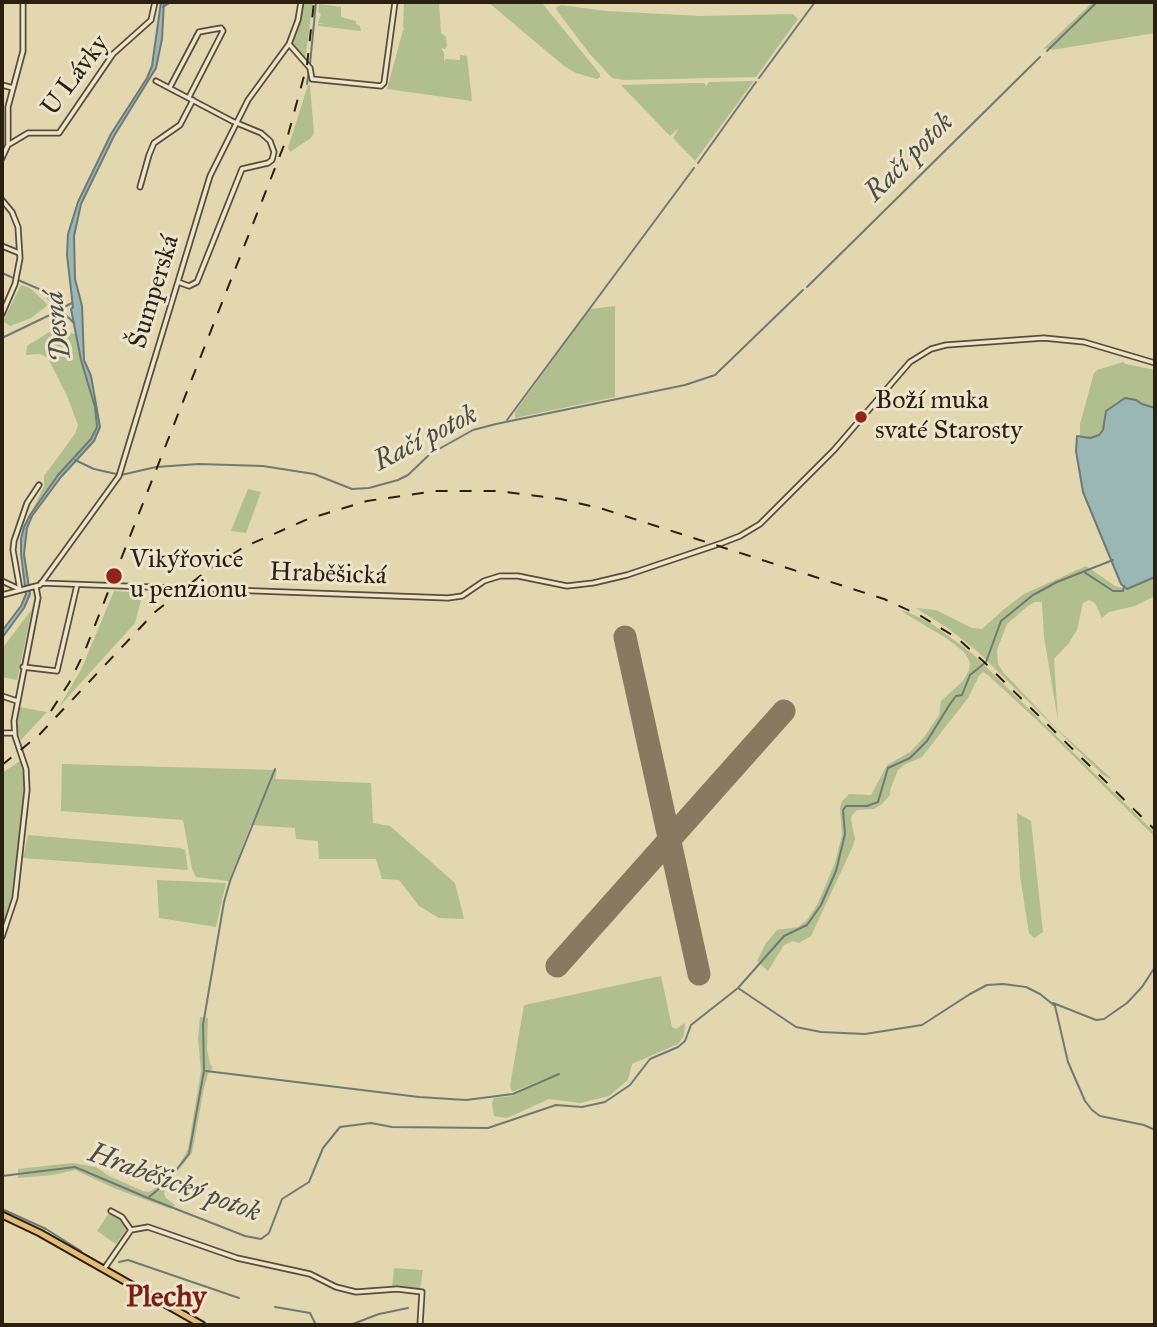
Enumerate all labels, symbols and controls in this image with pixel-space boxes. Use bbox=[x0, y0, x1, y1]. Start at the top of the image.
street label: U Lávky bbox=[36, 30, 116, 122]
water label: Račí potok bbox=[859, 107, 961, 209]
street label: Šumperská bbox=[123, 232, 187, 352]
water label: Desná bbox=[38, 289, 80, 363]
place label: Boží muka svaté Starosty bbox=[875, 386, 1022, 448]
water label: Račí potok bbox=[368, 399, 484, 479]
marker: Boží muka svaté Starosty bbox=[853, 409, 869, 425]
place label: Vikýřovice u penzionu bbox=[130, 545, 247, 606]
street label: Hraběšická bbox=[269, 557, 387, 593]
marker: Vikýřovice u penzionu bbox=[104, 566, 124, 586]
water label: Hraběšický potok bbox=[83, 1137, 265, 1231]
district label: Plechy bbox=[126, 1281, 206, 1317]

